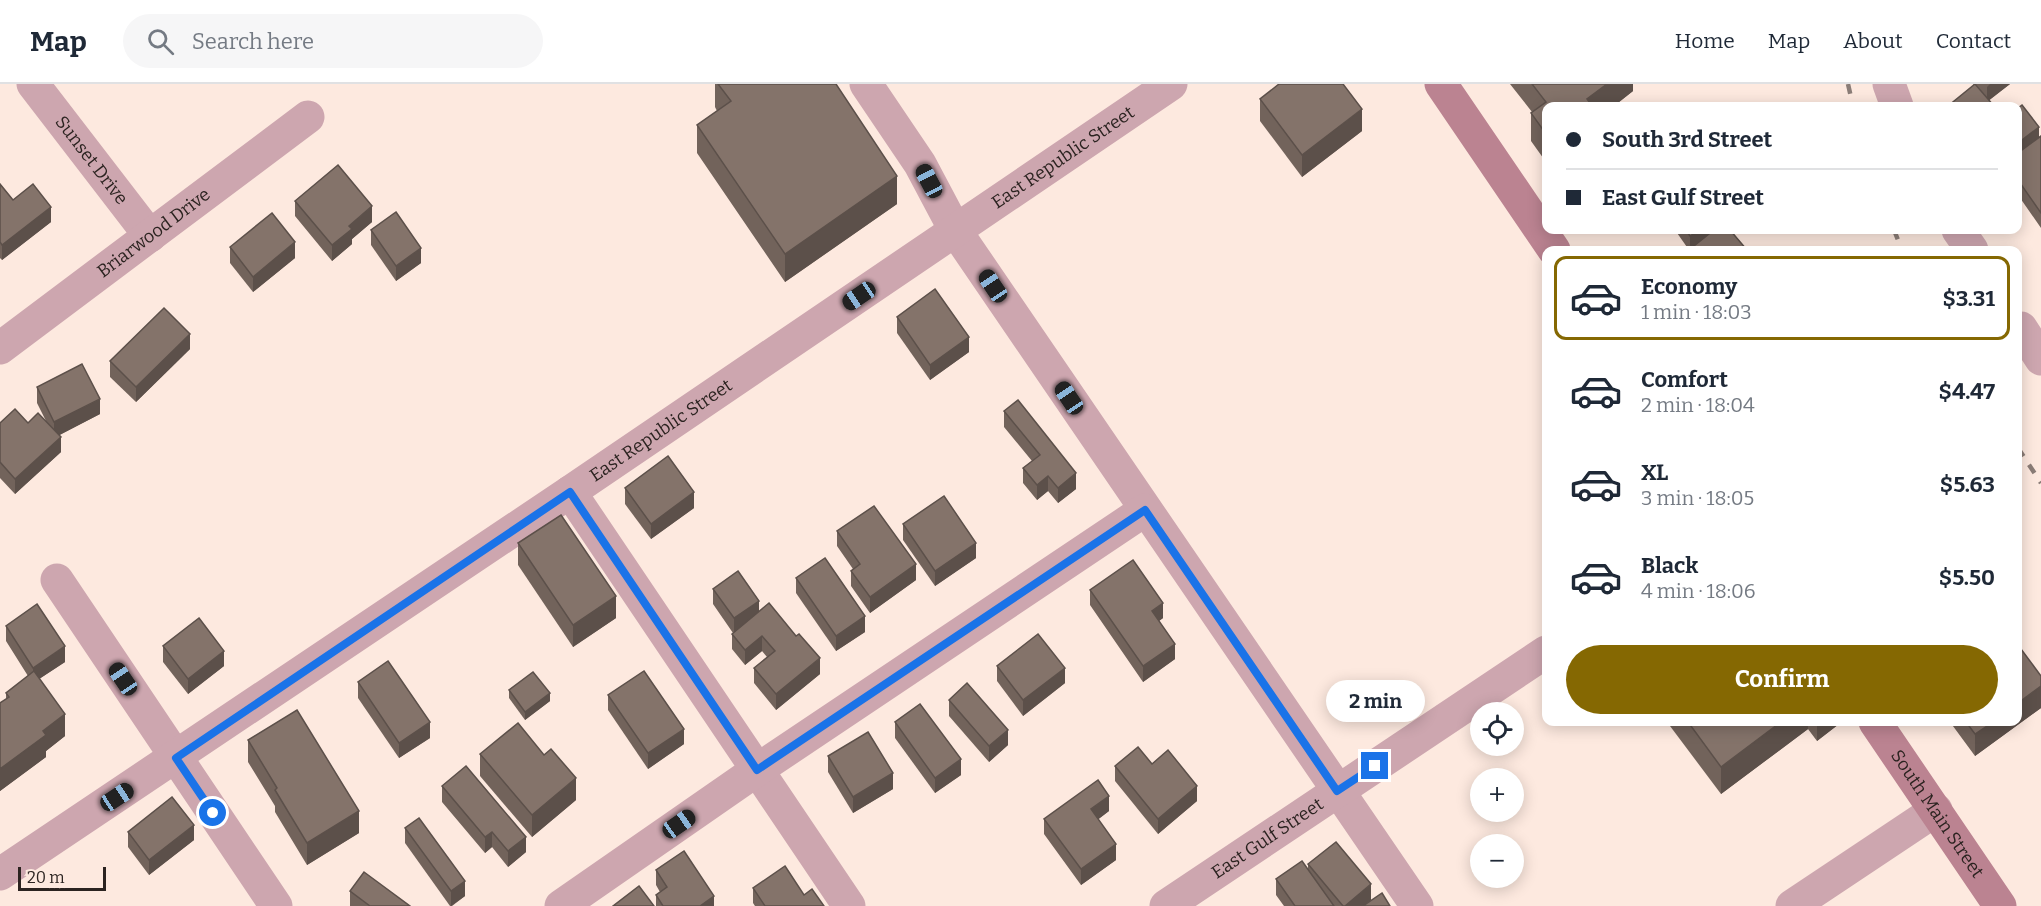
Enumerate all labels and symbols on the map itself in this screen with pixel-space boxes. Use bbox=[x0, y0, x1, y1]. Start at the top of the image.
street label: East Republic Street bbox=[988, 101, 1139, 213]
street label: Sunset Drive bbox=[50, 111, 133, 209]
car bbox=[913, 161, 945, 201]
street label: Briarwood Drive bbox=[93, 183, 214, 282]
car bbox=[975, 266, 1011, 306]
car bbox=[839, 278, 879, 314]
street label: East Republic Street bbox=[585, 374, 737, 486]
car bbox=[1051, 378, 1087, 418]
car bbox=[105, 659, 141, 699]
callout: 2 min bbox=[1326, 679, 1424, 721]
street label: South Main Street bbox=[1886, 746, 1989, 882]
route end bbox=[1361, 752, 1388, 779]
car bbox=[97, 780, 137, 814]
street label: East Gulf Street bbox=[1207, 793, 1328, 883]
route start bbox=[199, 799, 226, 826]
car bbox=[659, 806, 699, 842]
scale bar bbox=[18, 864, 106, 892]

